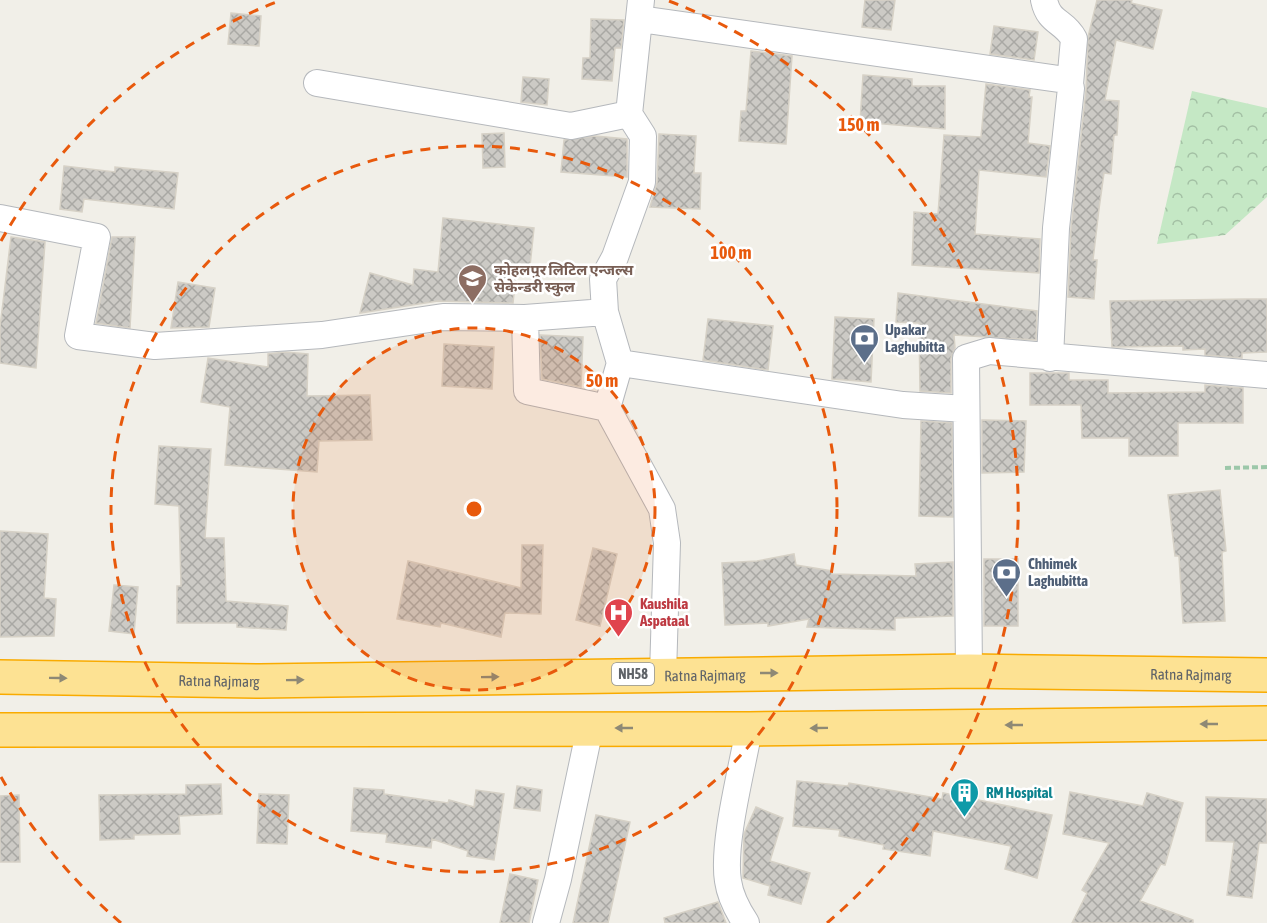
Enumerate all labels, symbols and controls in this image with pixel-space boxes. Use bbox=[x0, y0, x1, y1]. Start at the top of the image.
text: 150 m bbox=[839, 114, 879, 135]
text: 100 m bbox=[711, 242, 751, 263]
place label: कोहलपुर लिटिल एन्जल्स सेकेन्डरी स्कुल bbox=[494, 261, 634, 297]
school or university icon: कोहलपुर लिटिल एन्जल्स सेकेन्डरी स्कुल bbox=[457, 262, 489, 304]
place label: Upakar Laghubitta bbox=[885, 321, 945, 355]
bank icon: Upakar Laghubitta bbox=[848, 322, 880, 364]
text: 50 m bbox=[586, 370, 618, 391]
centre of rings bbox=[464, 499, 484, 519]
place label: Chhimek Laghubitta bbox=[1028, 555, 1088, 589]
bank icon: Chhimek Laghubitta bbox=[991, 556, 1023, 598]
place label: Kaushila Aspataal bbox=[639, 595, 690, 629]
hospital icon: Kaushila Aspataal bbox=[603, 596, 635, 638]
road number: NH58 bbox=[612, 663, 654, 685]
street label: Ratna Rajmarg bbox=[1150, 665, 1232, 683]
street label: Ratna Rajmarg bbox=[664, 666, 746, 684]
one-way arrow bbox=[760, 668, 779, 678]
street label: Ratna Rajmarg bbox=[178, 671, 260, 690]
one-way arrow bbox=[481, 672, 500, 682]
one-way arrow bbox=[49, 673, 68, 683]
one-way arrow bbox=[286, 676, 305, 685]
one-way arrow bbox=[1199, 719, 1218, 729]
one-way arrow bbox=[1004, 720, 1023, 730]
one-way arrow bbox=[614, 723, 633, 733]
one-way arrow bbox=[809, 723, 828, 733]
building icon: RM Hospital bbox=[949, 776, 981, 818]
place label: RM Hospital bbox=[986, 784, 1054, 801]

